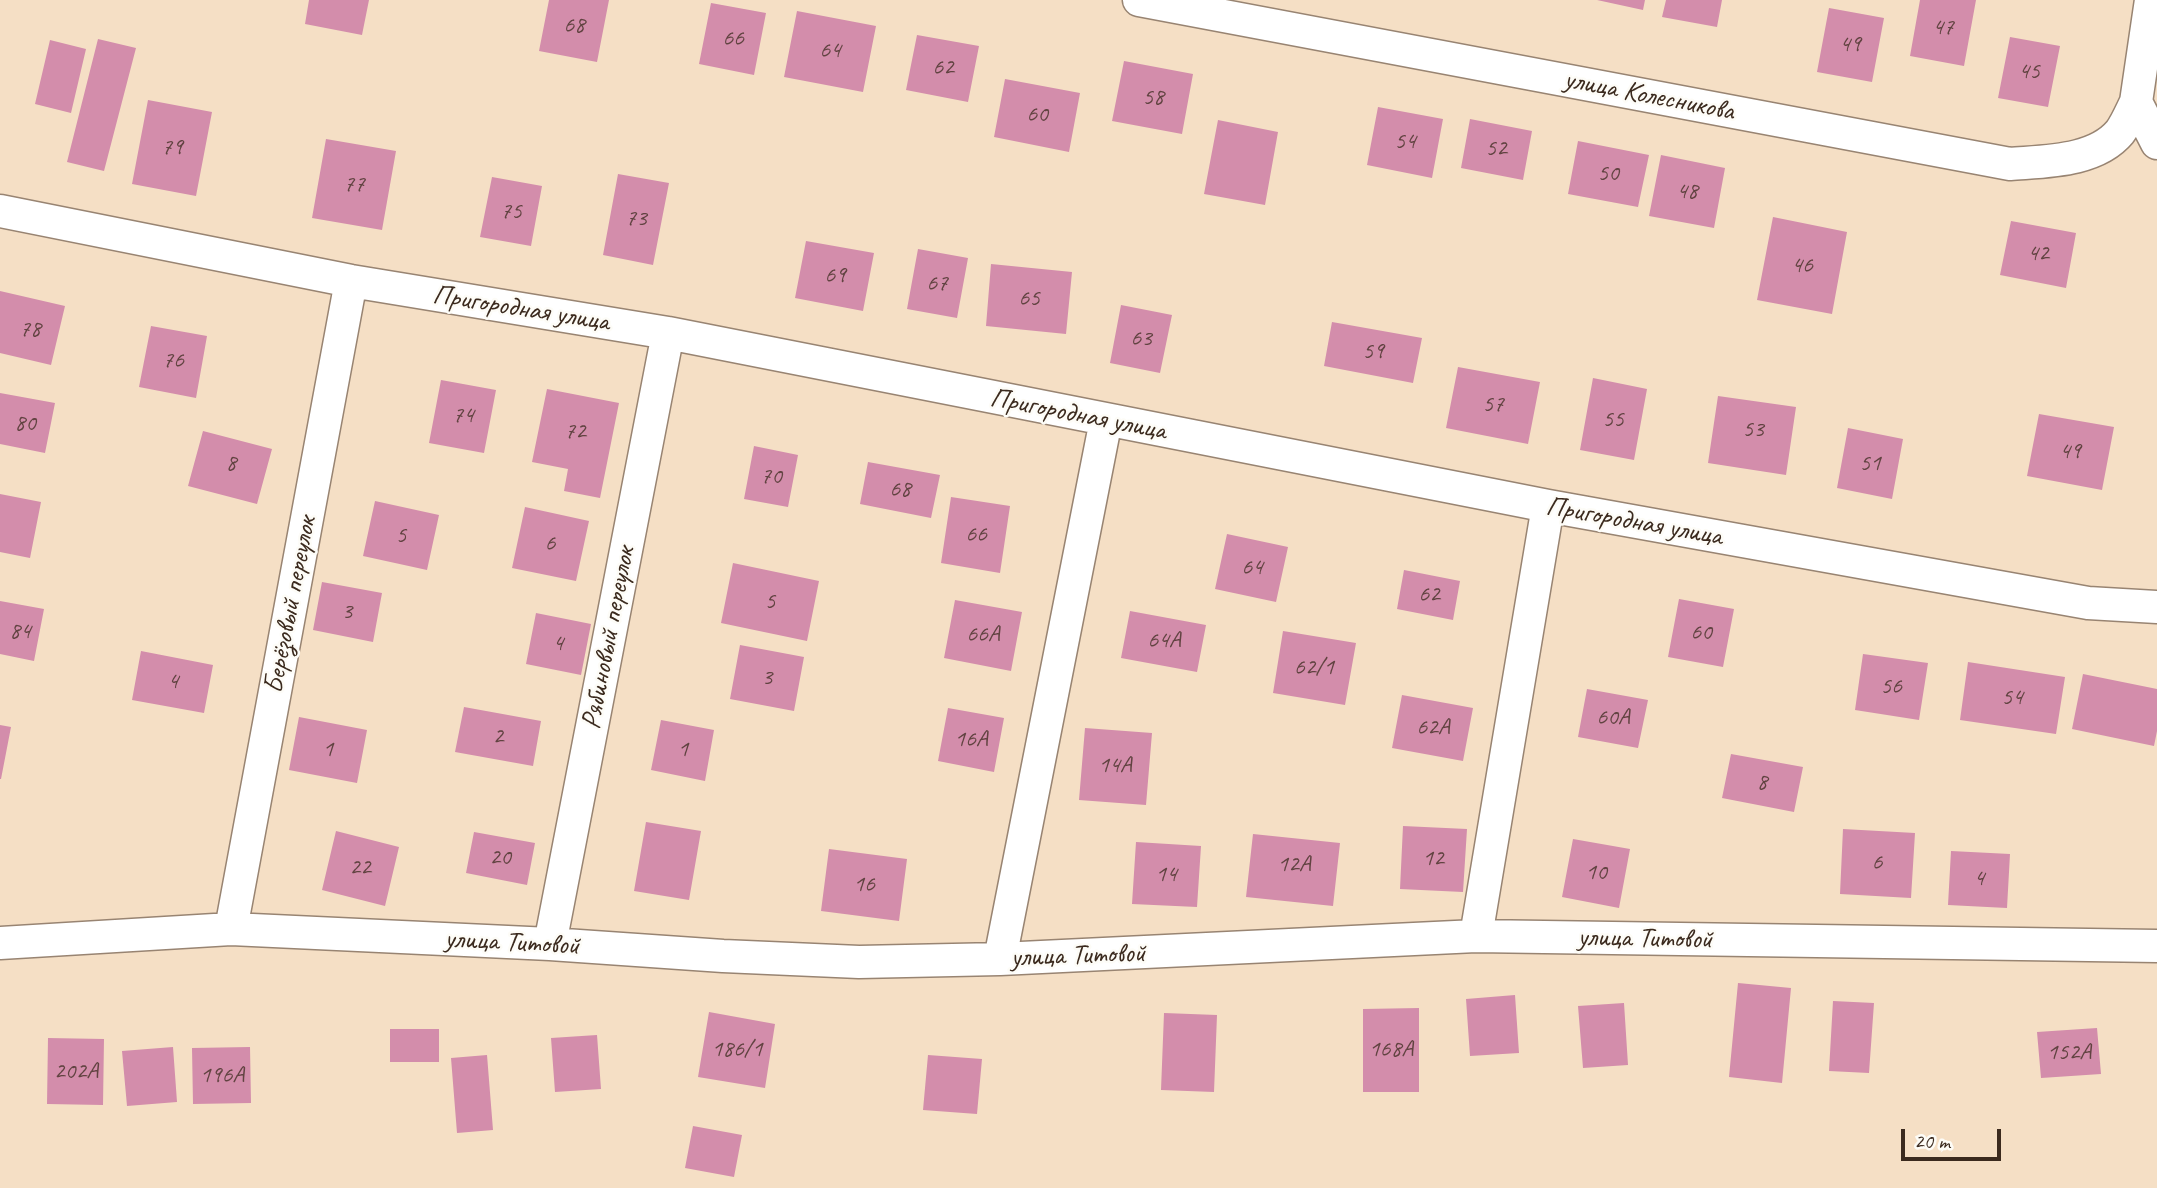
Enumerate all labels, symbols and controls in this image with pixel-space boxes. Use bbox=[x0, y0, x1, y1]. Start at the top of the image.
house number: 68 bbox=[563, 12, 585, 40]
house number: 47 bbox=[1932, 14, 1954, 42]
house number: 66 bbox=[722, 25, 744, 53]
house number: 49 bbox=[1839, 31, 1861, 59]
house number: 64 bbox=[819, 37, 841, 65]
house number: 62 bbox=[932, 54, 954, 82]
house number: 45 bbox=[2018, 58, 2040, 86]
street label: улица Колесникова bbox=[1561, 63, 1737, 129]
house number: 58 bbox=[1142, 84, 1164, 112]
house number: 60 bbox=[1026, 101, 1048, 129]
house number: 54 bbox=[1394, 128, 1416, 156]
house number: 79 bbox=[161, 134, 183, 162]
house number: 52 bbox=[1485, 135, 1507, 163]
house number: 50 bbox=[1597, 160, 1619, 188]
house number: 77 bbox=[343, 171, 365, 199]
house number: 48 bbox=[1676, 178, 1698, 206]
house number: 75 bbox=[500, 198, 522, 226]
house number: 73 bbox=[625, 205, 647, 233]
house number: 42 bbox=[2027, 240, 2049, 268]
house number: 46 bbox=[1791, 252, 1813, 280]
house number: 69 bbox=[824, 262, 846, 290]
house number: 67 bbox=[926, 270, 948, 298]
street label: Пригородная улица bbox=[430, 278, 612, 340]
house number: 65 bbox=[1018, 285, 1040, 313]
house number: 78 bbox=[19, 316, 41, 344]
house number: 63 bbox=[1130, 325, 1152, 353]
house number: 59 bbox=[1362, 338, 1384, 366]
house number: 76 bbox=[162, 347, 184, 375]
street label: Пригородная улица bbox=[987, 381, 1169, 449]
house number: 57 bbox=[1482, 391, 1504, 419]
house number: 74 bbox=[452, 402, 474, 430]
house number: 55 bbox=[1602, 406, 1624, 434]
house number: 80 bbox=[14, 410, 36, 438]
house number: 53 bbox=[1742, 416, 1764, 444]
house number: 72 bbox=[564, 418, 586, 446]
house number: 49 bbox=[2059, 438, 2081, 466]
house number: 8 bbox=[226, 450, 236, 478]
house number: 51 bbox=[1859, 450, 1881, 478]
house number: 70 bbox=[760, 463, 782, 491]
house number: 68 bbox=[889, 476, 911, 504]
street label: Пригородная улица bbox=[1543, 490, 1725, 554]
street label: Берёзовый переулок bbox=[257, 514, 325, 696]
house number: 66 bbox=[965, 521, 987, 549]
house number: 5 bbox=[396, 522, 406, 550]
house number: 6 bbox=[545, 530, 555, 558]
street label: Рябиновый переулок bbox=[575, 544, 643, 732]
house number: 64 bbox=[1241, 554, 1263, 582]
house number: 62 bbox=[1418, 581, 1440, 609]
house number: 5 bbox=[765, 588, 775, 616]
house number: 3 bbox=[342, 598, 352, 626]
house number: 84 bbox=[9, 618, 31, 646]
house number: 60 bbox=[1690, 619, 1712, 647]
house number: 66А bbox=[966, 621, 1000, 649]
house number: 64А bbox=[1147, 627, 1181, 655]
house number: 4 bbox=[553, 630, 563, 658]
house number: 62/1 bbox=[1294, 654, 1334, 682]
house number: 3 bbox=[762, 664, 772, 692]
house number: 4 bbox=[168, 668, 178, 696]
house number: 56 bbox=[1880, 673, 1902, 701]
house number: 54 bbox=[2001, 684, 2023, 712]
house number: 60А bbox=[1596, 704, 1630, 732]
house number: 62А bbox=[1416, 714, 1450, 742]
house number: 2 bbox=[493, 723, 503, 751]
house number: 16А bbox=[954, 726, 988, 754]
house number: 1 bbox=[323, 736, 333, 764]
house number: 1 bbox=[678, 736, 688, 764]
house number: 14А bbox=[1098, 752, 1132, 780]
house number: 8 bbox=[1757, 769, 1767, 797]
house number: 20 bbox=[489, 844, 511, 872]
house number: 12 bbox=[1422, 845, 1444, 873]
house number: 6 bbox=[1872, 849, 1882, 877]
house number: 12А bbox=[1277, 851, 1311, 879]
house number: 22 bbox=[349, 854, 371, 882]
house number: 10 bbox=[1585, 859, 1607, 887]
house number: 14 bbox=[1155, 861, 1177, 889]
house number: 4 bbox=[1974, 865, 1984, 893]
house number: 16 bbox=[853, 871, 875, 899]
street label: улица Титовой bbox=[1577, 921, 1713, 957]
street label: улица Титовой bbox=[444, 923, 580, 963]
street label: улица Титовой bbox=[1010, 937, 1146, 975]
house number: 186/1 bbox=[711, 1036, 763, 1064]
house number: 168А bbox=[1369, 1036, 1413, 1064]
house number: 152А bbox=[2047, 1039, 2091, 1067]
house number: 202А bbox=[54, 1058, 98, 1086]
house number: 196А bbox=[200, 1062, 244, 1090]
scale bar bbox=[1905, 1114, 2005, 1158]
text: 20 m bbox=[1914, 1128, 1950, 1154]

